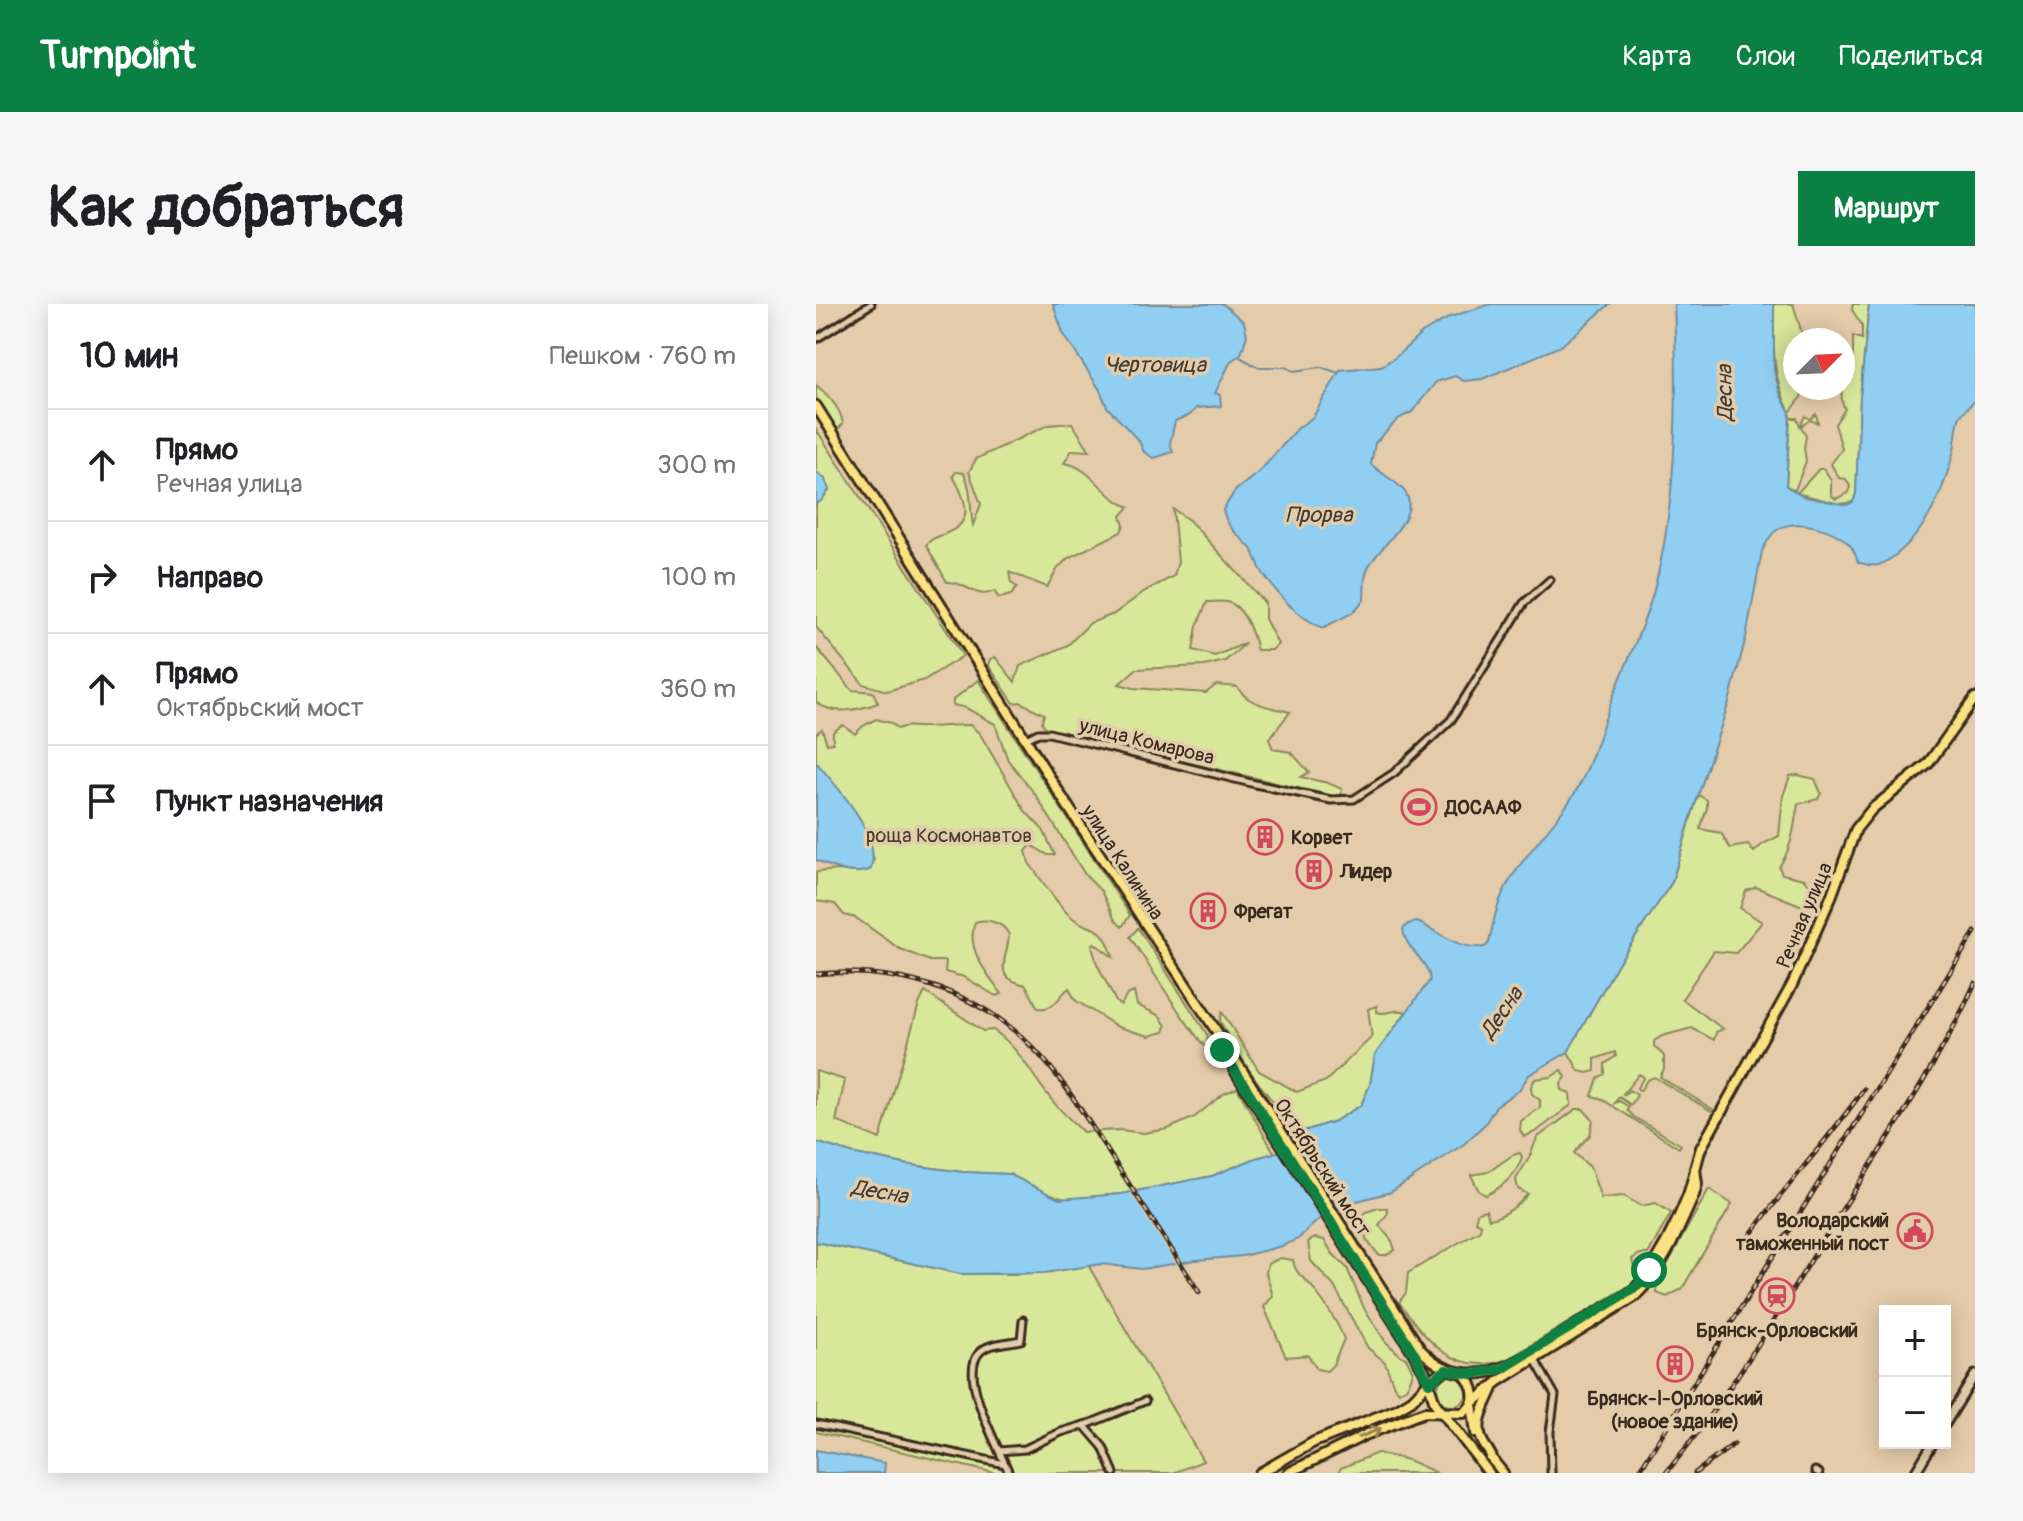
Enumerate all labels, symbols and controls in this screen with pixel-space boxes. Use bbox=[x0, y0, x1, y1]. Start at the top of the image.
text: Turnpoint bbox=[40, 32, 195, 80]
text: Карта bbox=[1622, 39, 1692, 74]
text: Слои bbox=[1736, 39, 1795, 74]
text: Поделиться bbox=[1839, 39, 1983, 74]
button: Маршрут bbox=[1798, 171, 1975, 246]
text: Как добраться bbox=[48, 174, 404, 243]
north arrow bbox=[1783, 328, 1855, 400]
text: 10 мин bbox=[80, 335, 178, 378]
text: Пешком · 760 m bbox=[550, 340, 736, 372]
water label: Чертовица bbox=[1104, 351, 1208, 379]
water label: Десна bbox=[1710, 363, 1740, 422]
text: Прямо bbox=[156, 431, 238, 468]
icon: ahead bbox=[80, 443, 124, 487]
text: 300 m bbox=[657, 449, 736, 481]
text: Речная улица bbox=[156, 468, 303, 500]
water label: Прорва bbox=[1286, 501, 1354, 529]
icon: right bbox=[80, 555, 124, 599]
text: Направо bbox=[156, 559, 263, 596]
text: 100 m bbox=[662, 561, 736, 593]
text: Прямо bbox=[156, 655, 238, 692]
icon: ahead bbox=[80, 667, 124, 711]
text: 360 m bbox=[660, 673, 736, 705]
text: Октябрьский мост bbox=[156, 692, 363, 724]
street label: улица Комарова bbox=[1076, 712, 1217, 770]
icon: arrive bbox=[80, 779, 124, 823]
text: Пункт назначения bbox=[156, 783, 383, 820]
sports icon: ДОСААФ bbox=[1400, 788, 1438, 826]
place label: ДОСААФ bbox=[1444, 795, 1522, 820]
street label: улица Калинина bbox=[1075, 799, 1169, 925]
building icon: Корвет bbox=[1246, 818, 1284, 856]
park label: роща Космонавтов bbox=[866, 823, 1032, 848]
place label: Корвет bbox=[1291, 825, 1353, 850]
building icon: Лидер bbox=[1295, 852, 1333, 890]
street label: Речная улица bbox=[1771, 858, 1838, 972]
place label: Лидер bbox=[1339, 859, 1393, 884]
building icon: Фрегат bbox=[1189, 892, 1227, 930]
place label: Фрегат bbox=[1233, 899, 1294, 924]
water label: Десна bbox=[1474, 980, 1530, 1045]
route end bbox=[1204, 1032, 1240, 1068]
street label: Октябрьский мост bbox=[1269, 1094, 1377, 1241]
water label: Десна bbox=[849, 1173, 912, 1211]
place label: Володарский таможенный пост bbox=[1736, 1208, 1890, 1256]
public building icon: Володарский таможенный пост bbox=[1896, 1212, 1934, 1250]
route start bbox=[1631, 1252, 1667, 1288]
station icon: Брянск-Орловский bbox=[1758, 1277, 1796, 1315]
map controls bbox=[1879, 1305, 1951, 1449]
button: + bbox=[1879, 1305, 1951, 1377]
place label: Брянск-Орловский bbox=[1696, 1318, 1858, 1343]
building icon: Брянск-I-Орловский (новое здание) bbox=[1656, 1345, 1694, 1383]
button: − bbox=[1879, 1377, 1951, 1449]
place label: Брянск-I-Орловский (новое здание) bbox=[1587, 1386, 1763, 1434]
one-way arrow bbox=[1357, 1425, 1382, 1440]

